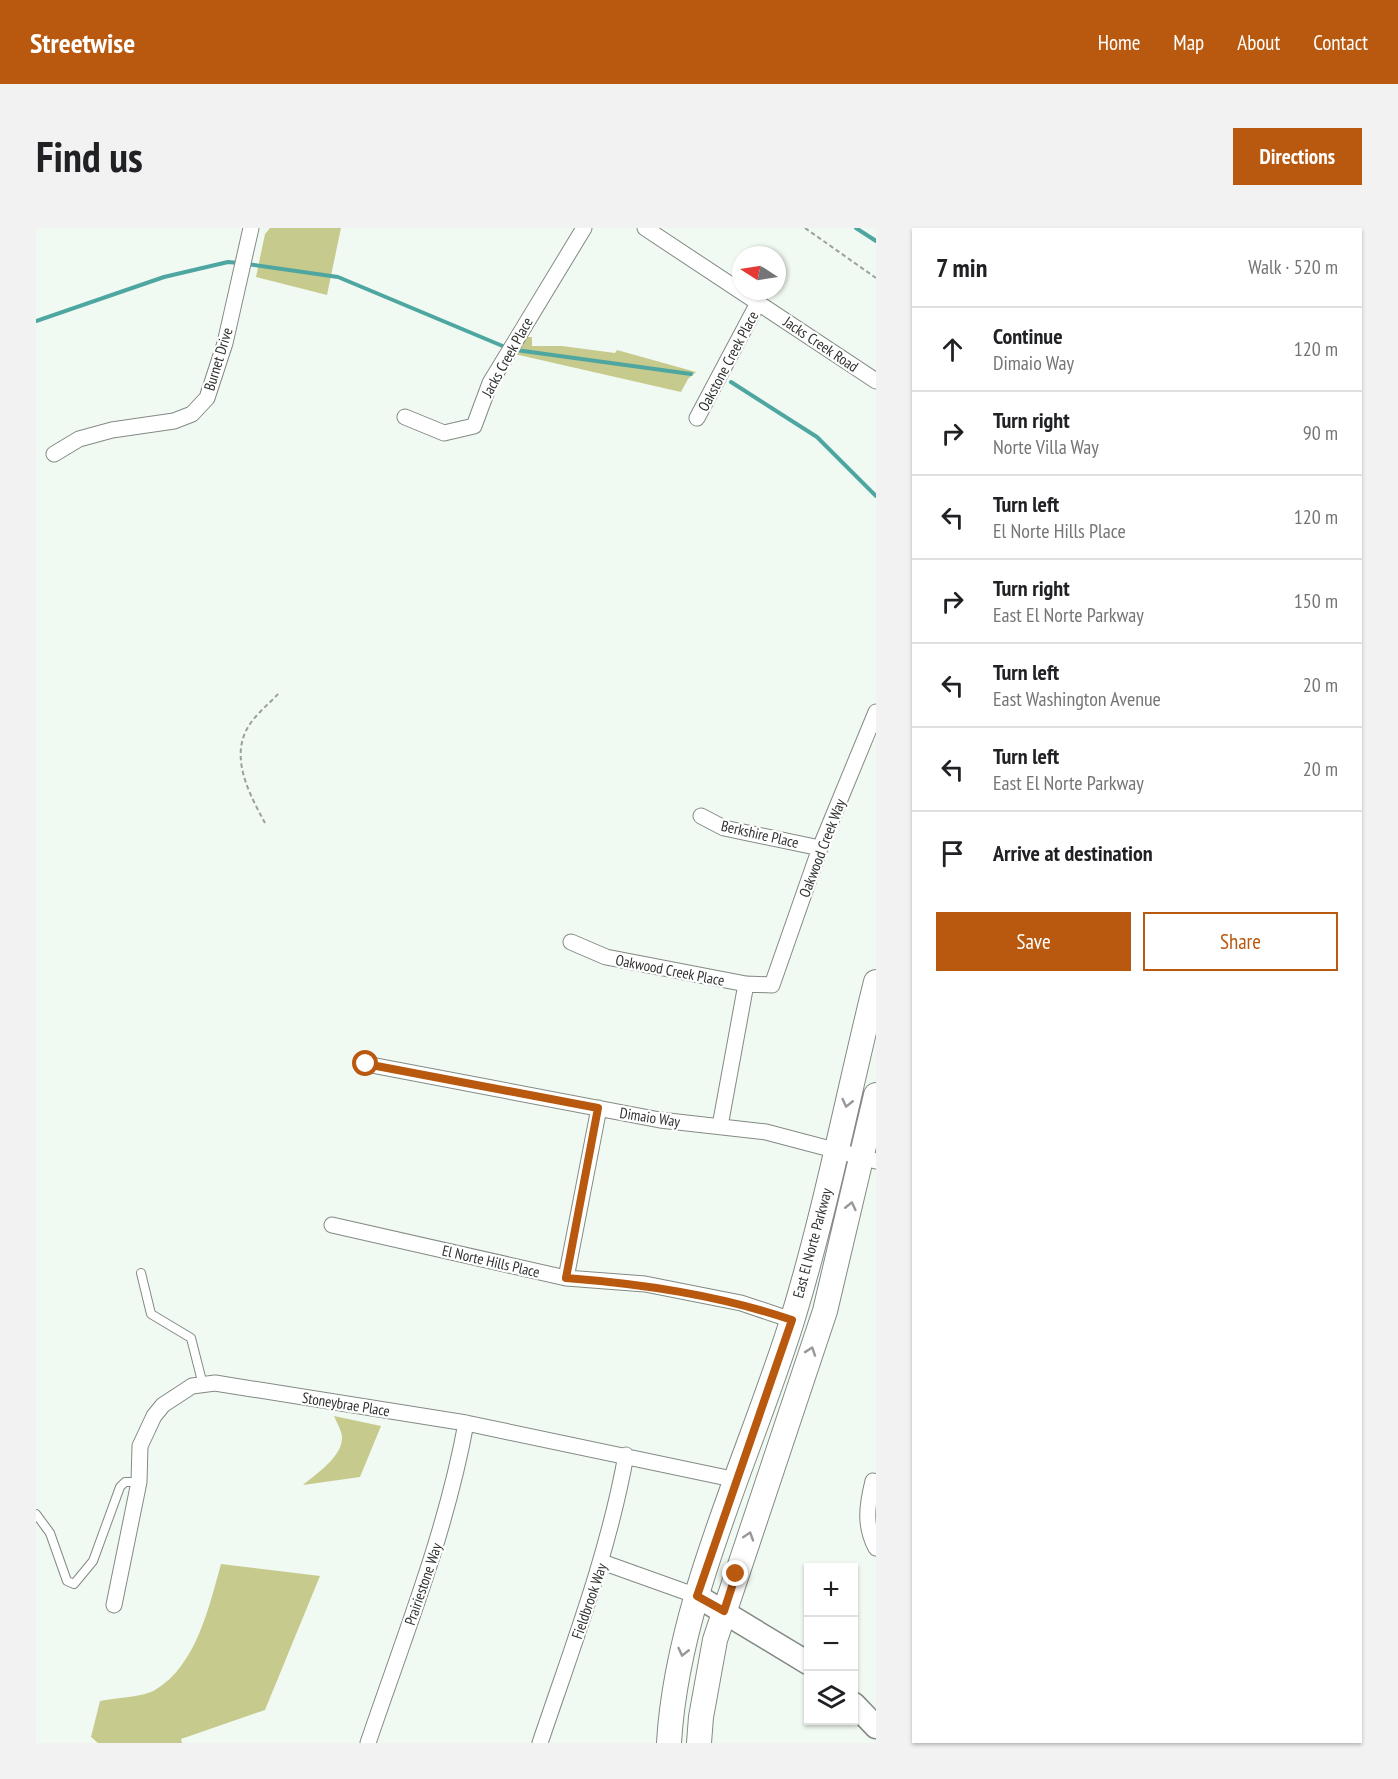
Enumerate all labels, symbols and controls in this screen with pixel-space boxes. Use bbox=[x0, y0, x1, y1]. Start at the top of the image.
text: Streetwise bbox=[30, 24, 135, 61]
text: Home bbox=[1098, 29, 1140, 56]
text: Map bbox=[1173, 29, 1204, 56]
text: About bbox=[1237, 29, 1280, 56]
text: Contact bbox=[1313, 29, 1368, 56]
button: Directions bbox=[1233, 128, 1362, 185]
text: Find us bbox=[36, 129, 143, 184]
north arrow bbox=[732, 246, 786, 300]
text: 7 min bbox=[936, 251, 987, 284]
text: Walk · 520 m bbox=[1248, 254, 1338, 280]
street label: Oakstone Creek Place bbox=[694, 308, 762, 414]
street label: Jacks Creek Road bbox=[779, 311, 862, 376]
street label: Jacks Creek Place bbox=[477, 314, 537, 401]
text: Continue bbox=[993, 322, 1063, 350]
street label: Burnet Drive bbox=[199, 325, 237, 393]
icon: ahead bbox=[936, 333, 969, 366]
text: 120 m bbox=[1294, 336, 1338, 362]
text: Dimaio Way bbox=[993, 350, 1074, 376]
text: Turn right bbox=[993, 406, 1070, 434]
icon: right bbox=[936, 417, 969, 450]
text: 90 m bbox=[1303, 420, 1338, 446]
text: Norte Villa Way bbox=[993, 434, 1099, 460]
text: Turn left bbox=[993, 490, 1059, 518]
icon: left bbox=[936, 501, 969, 534]
text: 120 m bbox=[1294, 504, 1338, 530]
text: El Norte Hills Place bbox=[993, 518, 1126, 544]
text: Turn right bbox=[993, 574, 1070, 602]
icon: right bbox=[936, 585, 969, 618]
text: 150 m bbox=[1294, 588, 1338, 614]
text: East El Norte Parkway bbox=[993, 602, 1144, 628]
text: Turn left bbox=[993, 658, 1059, 686]
icon: left bbox=[936, 669, 969, 702]
text: 20 m bbox=[1303, 672, 1338, 698]
text: East Washington Avenue bbox=[993, 686, 1161, 712]
text: Turn left bbox=[993, 742, 1059, 770]
icon: left bbox=[936, 753, 969, 786]
text: 20 m bbox=[1303, 756, 1338, 782]
text: East El Norte Parkway bbox=[993, 770, 1144, 796]
street label: Oakwood Creek Way bbox=[794, 796, 850, 900]
street label: Berkshire Place bbox=[719, 816, 801, 852]
icon: arrive bbox=[936, 837, 969, 870]
text: Arrive at destination bbox=[993, 839, 1153, 867]
button: Save bbox=[936, 912, 1131, 971]
button: Share bbox=[1143, 912, 1338, 971]
street label: Oakwood Creek Place bbox=[614, 950, 726, 990]
route start bbox=[352, 1050, 378, 1076]
one-way arrow bbox=[841, 1098, 854, 1108]
street label: Dimaio Way bbox=[618, 1103, 682, 1131]
street label: East El Norte Parkway bbox=[788, 1186, 836, 1300]
one-way arrow bbox=[844, 1202, 857, 1212]
street label: El Norte Hills Place bbox=[440, 1241, 542, 1281]
one-way arrow bbox=[804, 1346, 816, 1357]
street label: Stoneybrae Place bbox=[301, 1388, 391, 1420]
one-way arrow bbox=[742, 1531, 754, 1542]
street label: Prairiestone Way bbox=[400, 1540, 446, 1628]
street label: Fieldbrook Way bbox=[567, 1560, 611, 1641]
route end bbox=[722, 1560, 748, 1586]
map controls bbox=[804, 1563, 858, 1725]
button: + bbox=[804, 1563, 858, 1617]
button: − bbox=[804, 1617, 858, 1671]
one-way arrow bbox=[677, 1647, 690, 1657]
button: layers bbox=[804, 1671, 858, 1725]

